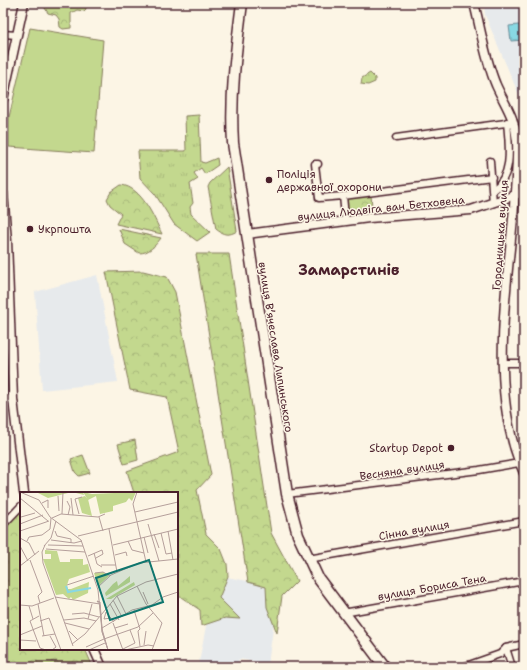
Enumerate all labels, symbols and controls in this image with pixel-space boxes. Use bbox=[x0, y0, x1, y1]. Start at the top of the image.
place label: Поліція державної охорони bbox=[277, 167, 382, 195]
marker: Поліція державної охорони bbox=[264, 175, 274, 185]
street label: Городницька вулиця bbox=[489, 179, 512, 291]
street label: вулиця Людвіга ван Бетховена bbox=[297, 192, 466, 225]
place label: Укрпошта bbox=[38, 222, 91, 237]
marker: Укрпошта bbox=[25, 224, 35, 234]
district label: Замарстинів bbox=[299, 260, 399, 280]
street label: вулиця Вʼячеслава Липинського bbox=[255, 261, 296, 434]
place label: Startup Depot bbox=[369, 441, 443, 456]
marker: Startup Depot bbox=[446, 443, 456, 453]
street label: Весняна вулиця bbox=[359, 457, 446, 484]
inset map bbox=[20, 492, 178, 650]
street label: Сінна вулиця bbox=[378, 517, 451, 544]
street label: вулиця Бориса Тена bbox=[377, 571, 488, 604]

